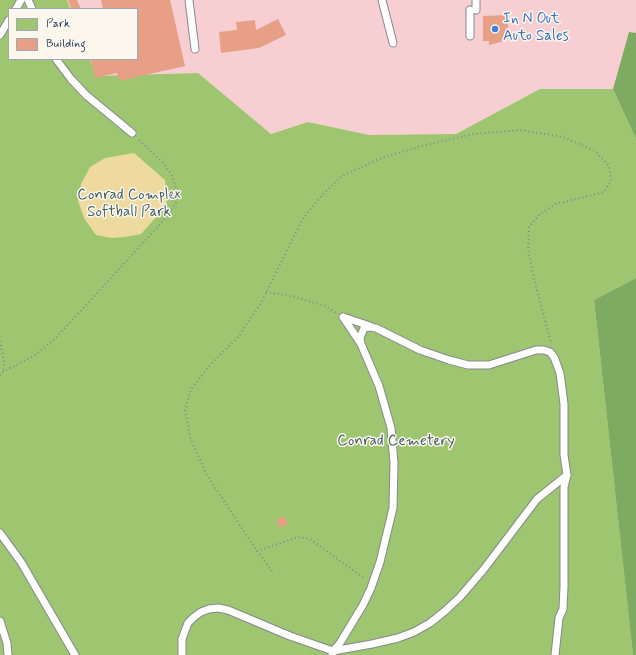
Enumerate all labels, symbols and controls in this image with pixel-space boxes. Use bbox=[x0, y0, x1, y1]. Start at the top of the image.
legend bbox=[8, 8, 138, 60]
place label: In N Out Auto Sales bbox=[503, 11, 569, 46]
text: Park bbox=[46, 16, 70, 32]
marker: In N Out Auto Sales bbox=[490, 24, 500, 34]
text: Building bbox=[46, 36, 86, 52]
park label: Conrad Complex Softball Park bbox=[77, 187, 181, 222]
park label: Conrad Cemetery bbox=[337, 433, 455, 451]

